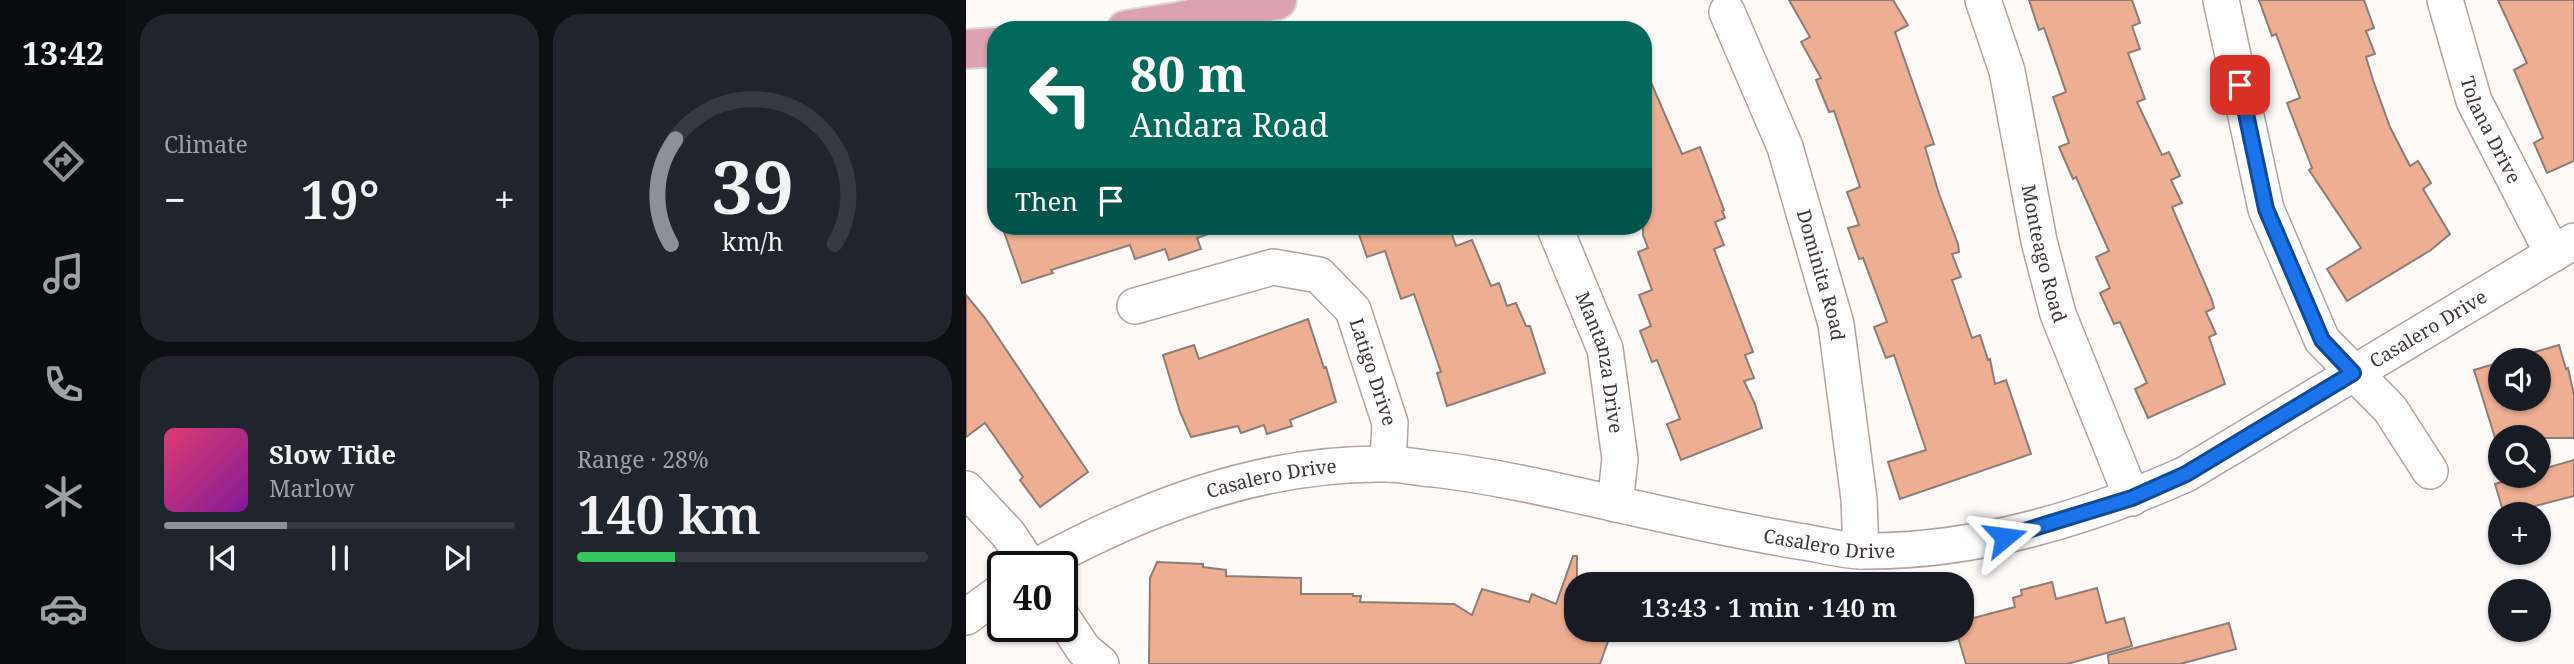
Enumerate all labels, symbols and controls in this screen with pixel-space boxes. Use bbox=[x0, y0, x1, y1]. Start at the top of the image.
text: 13:42 bbox=[22, 31, 104, 74]
text: 80 m bbox=[1130, 40, 1246, 106]
icon: left bbox=[1015, 49, 1106, 140]
pin bbox=[2210, 55, 2270, 115]
icon: arrive bbox=[2221, 66, 2259, 104]
street label: Tolana Drive bbox=[2455, 73, 2527, 188]
text: Andara Road bbox=[1130, 103, 1329, 146]
text: Climate bbox=[164, 128, 248, 160]
text: 39 bbox=[711, 136, 794, 235]
icon: directions bbox=[39, 137, 88, 186]
text: 19° bbox=[300, 163, 380, 234]
text: − bbox=[164, 173, 186, 225]
text: + bbox=[494, 173, 515, 225]
icon: arrive bbox=[1092, 182, 1130, 220]
street label: Monteago Road bbox=[2016, 182, 2073, 327]
text: Then bbox=[1015, 183, 1078, 219]
street label: Dominita Road bbox=[1791, 206, 1851, 342]
text: km/h bbox=[722, 224, 783, 258]
icon: music bbox=[39, 249, 88, 298]
street label: Casalero Drive bbox=[2364, 283, 2491, 374]
street label: Mantanza Drive bbox=[1570, 288, 1629, 435]
street label: Latigo Drive bbox=[1344, 315, 1403, 429]
map controls bbox=[2488, 348, 2551, 642]
button: sound bbox=[2488, 348, 2551, 411]
icon: phone bbox=[39, 360, 88, 409]
button: search bbox=[2488, 425, 2551, 488]
text: Slow Tide bbox=[269, 436, 396, 472]
text: Range · 28% bbox=[577, 443, 709, 475]
street label: Casalero Drive bbox=[1203, 453, 1338, 504]
icon: climate bbox=[39, 472, 88, 521]
text: Marlow bbox=[269, 472, 355, 504]
text: 140 km bbox=[577, 478, 761, 549]
position arrow bbox=[1968, 500, 2042, 574]
button: + bbox=[2488, 502, 2551, 565]
street label: Casalero Drive bbox=[1761, 522, 1896, 564]
icon: previous bbox=[204, 539, 242, 577]
icon: pause bbox=[321, 539, 359, 577]
icon: next bbox=[438, 539, 476, 577]
speed limit sign: 40 bbox=[987, 551, 1078, 642]
button: − bbox=[2488, 579, 2551, 642]
icon: car bbox=[39, 584, 88, 633]
text: 13:43 · 1 min · 140 m bbox=[1641, 589, 1897, 625]

